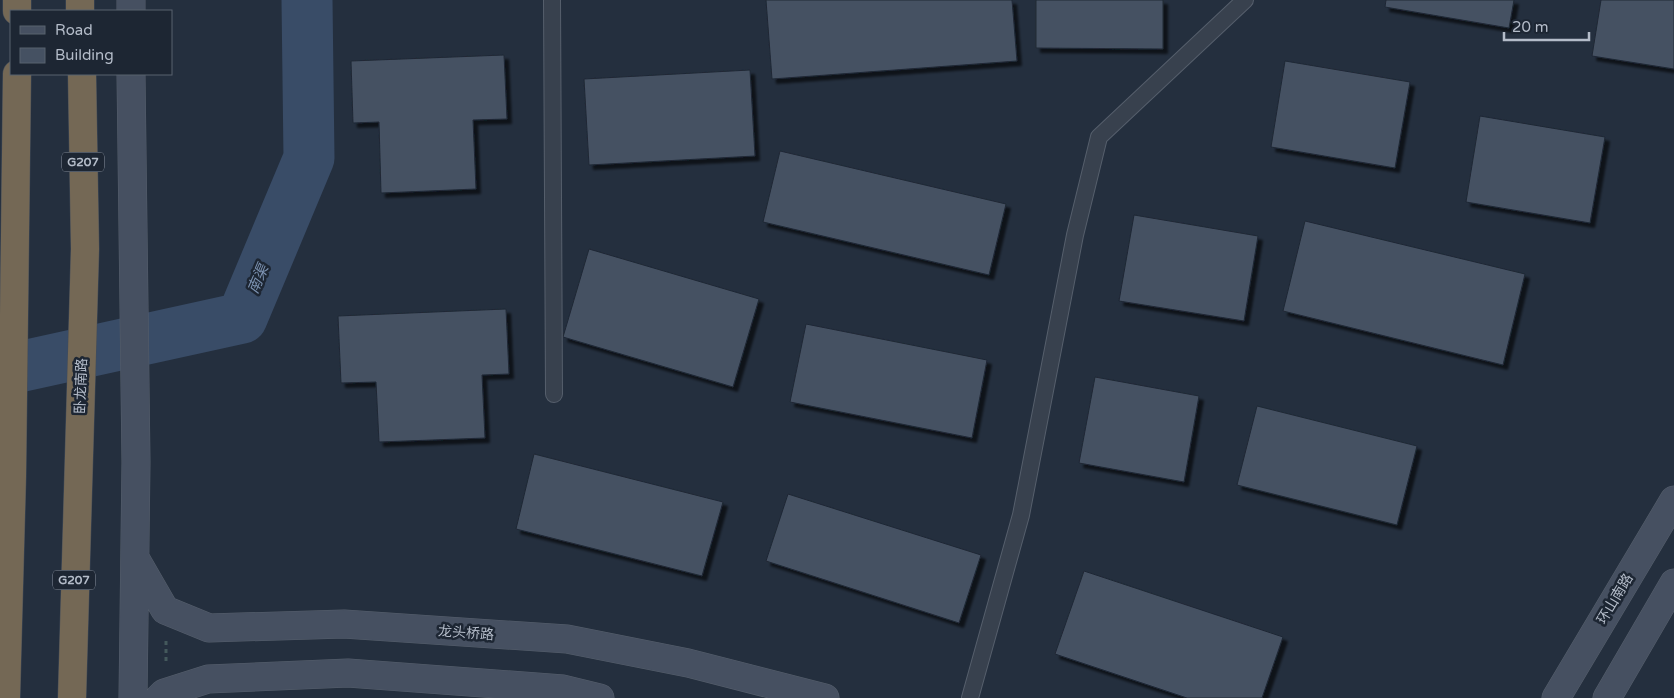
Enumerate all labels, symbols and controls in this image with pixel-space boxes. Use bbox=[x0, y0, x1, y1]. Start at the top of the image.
legend bbox=[10, 10, 172, 75]
scale bar bbox=[1504, 10, 1589, 42]
text: 20 m bbox=[1512, 18, 1549, 36]
text: Road bbox=[55, 21, 93, 39]
text: Building bbox=[55, 46, 114, 64]
road number: G207 bbox=[62, 152, 104, 172]
water label: 南渠 bbox=[244, 260, 273, 296]
street label: 卧龙南路 bbox=[72, 358, 90, 414]
road number: G207 bbox=[53, 570, 95, 590]
street label: 环山南路 bbox=[1593, 571, 1637, 627]
street label: 龙头桥路 bbox=[437, 623, 495, 643]

